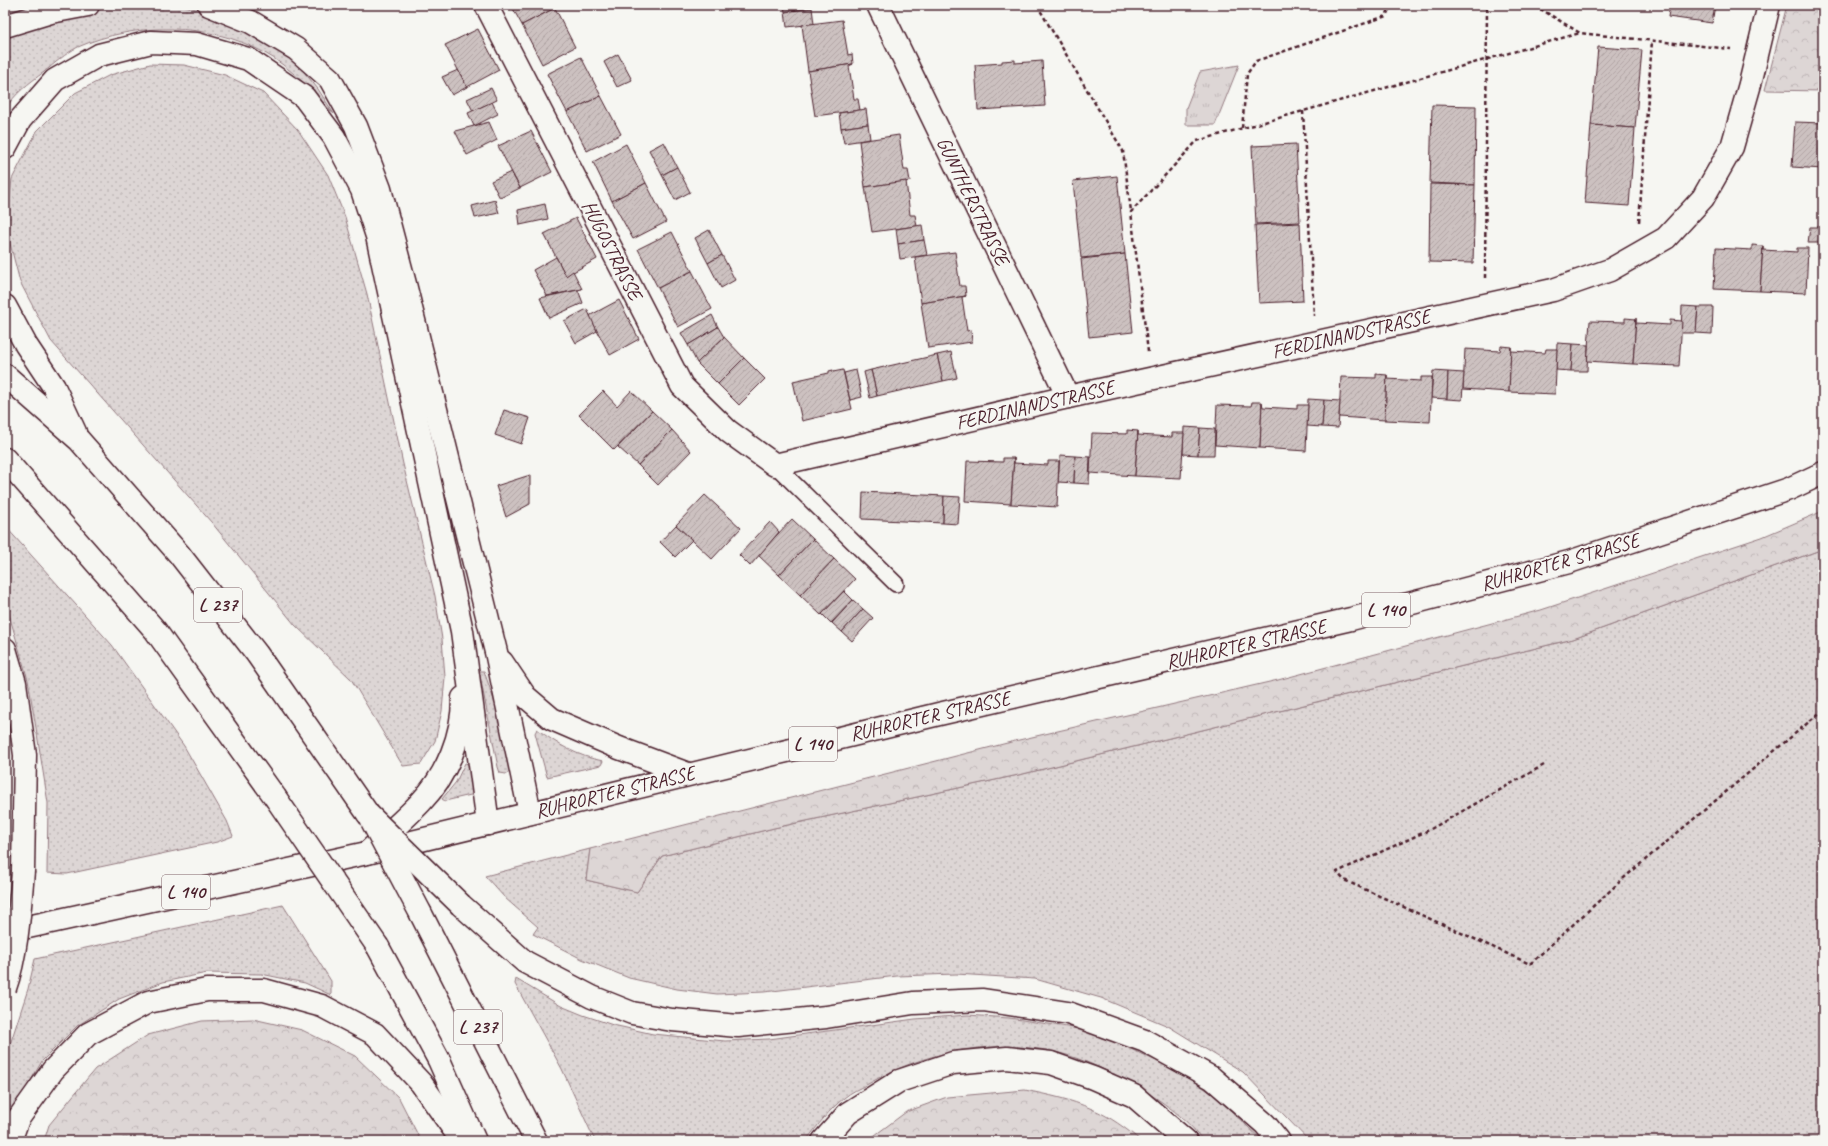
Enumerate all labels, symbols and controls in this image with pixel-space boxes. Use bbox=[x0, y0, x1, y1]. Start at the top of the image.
street label: GUNTHERSTRASSE bbox=[931, 133, 1016, 271]
street label: HUGOSTRASSE bbox=[576, 196, 649, 306]
street label: FERDINANDSTRASSE bbox=[1269, 303, 1436, 364]
street label: FERDINANDSTRASSE bbox=[953, 374, 1120, 435]
street label: RUHRORTER STRASSE bbox=[1478, 527, 1645, 597]
road number: L 237 bbox=[194, 588, 242, 622]
road number: L 140 bbox=[1362, 593, 1410, 627]
street label: RUHRORTER STRASSE bbox=[1163, 613, 1331, 675]
street label: RUHRORTER STRASSE bbox=[847, 685, 1015, 747]
road number: L 140 bbox=[789, 727, 837, 761]
street label: RUHRORTER STRASSE bbox=[533, 759, 700, 824]
road number: L 140 bbox=[162, 875, 210, 909]
road number: L 237 bbox=[454, 1010, 502, 1044]

